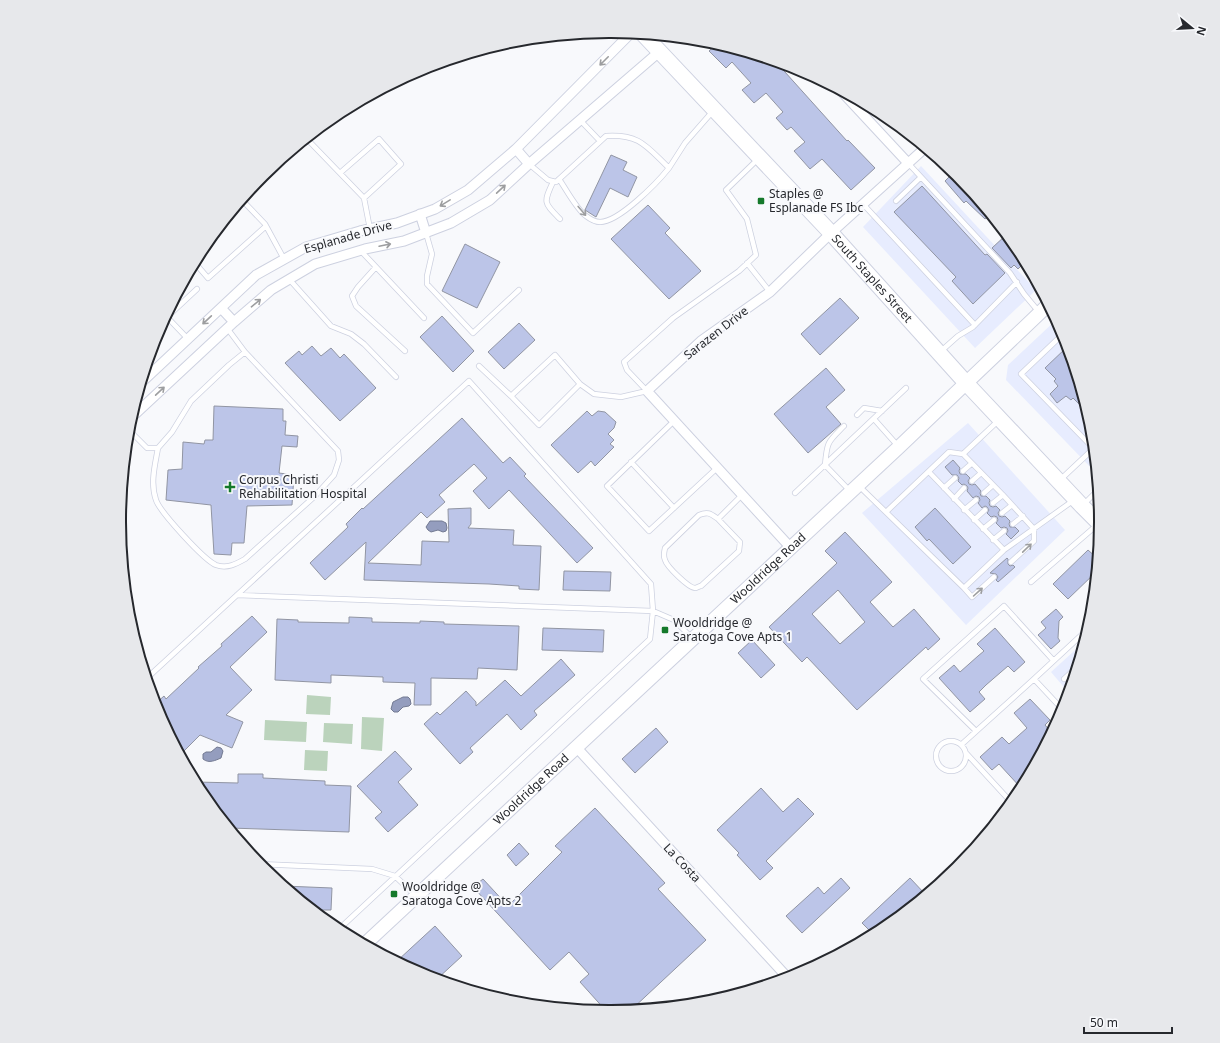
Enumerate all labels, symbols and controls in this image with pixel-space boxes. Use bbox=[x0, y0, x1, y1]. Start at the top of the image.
north arrow bbox=[1172, 8, 1212, 48]
text: N bbox=[1193, 25, 1211, 38]
one-way arrow bbox=[599, 56, 609, 66]
one-way arrow bbox=[496, 185, 506, 194]
place label: Staples @ Esplanade FS Ibc bbox=[769, 185, 863, 216]
marker: Staples @ Esplanade FS Ibc bbox=[756, 196, 766, 206]
one-way arrow bbox=[440, 199, 451, 207]
one-way arrow bbox=[577, 206, 586, 216]
street label: Esplanade Drive bbox=[302, 216, 394, 257]
street label: South Staples Street bbox=[828, 230, 917, 327]
one-way arrow bbox=[379, 240, 392, 248]
one-way arrow bbox=[251, 298, 261, 307]
street label: Sarazen Drive bbox=[680, 302, 752, 363]
one-way arrow bbox=[203, 315, 213, 324]
one-way arrow bbox=[155, 386, 165, 395]
place label: Corpus Christi Rehabilitation Hospital bbox=[239, 471, 367, 502]
marker: Corpus Christi Rehabilitation Hospital bbox=[224, 481, 236, 493]
street label: Wooldridge Road bbox=[726, 529, 810, 608]
one-way arrow bbox=[1022, 543, 1032, 552]
one-way arrow bbox=[973, 587, 984, 596]
place label: Wooldridge @ Saratoga Cove Apts 1 bbox=[673, 614, 792, 645]
marker: Wooldridge @ Saratoga Cove Apts 1 bbox=[660, 625, 670, 635]
street label: Wooldridge Road bbox=[489, 750, 572, 828]
street label: La Costa bbox=[660, 839, 705, 886]
place label: Wooldridge @ Saratoga Cove Apts 2 bbox=[402, 878, 521, 909]
marker: Wooldridge @ Saratoga Cove Apts 2 bbox=[389, 889, 399, 899]
scale bar bbox=[1084, 1009, 1172, 1035]
text: 50 m bbox=[1090, 1014, 1118, 1031]

